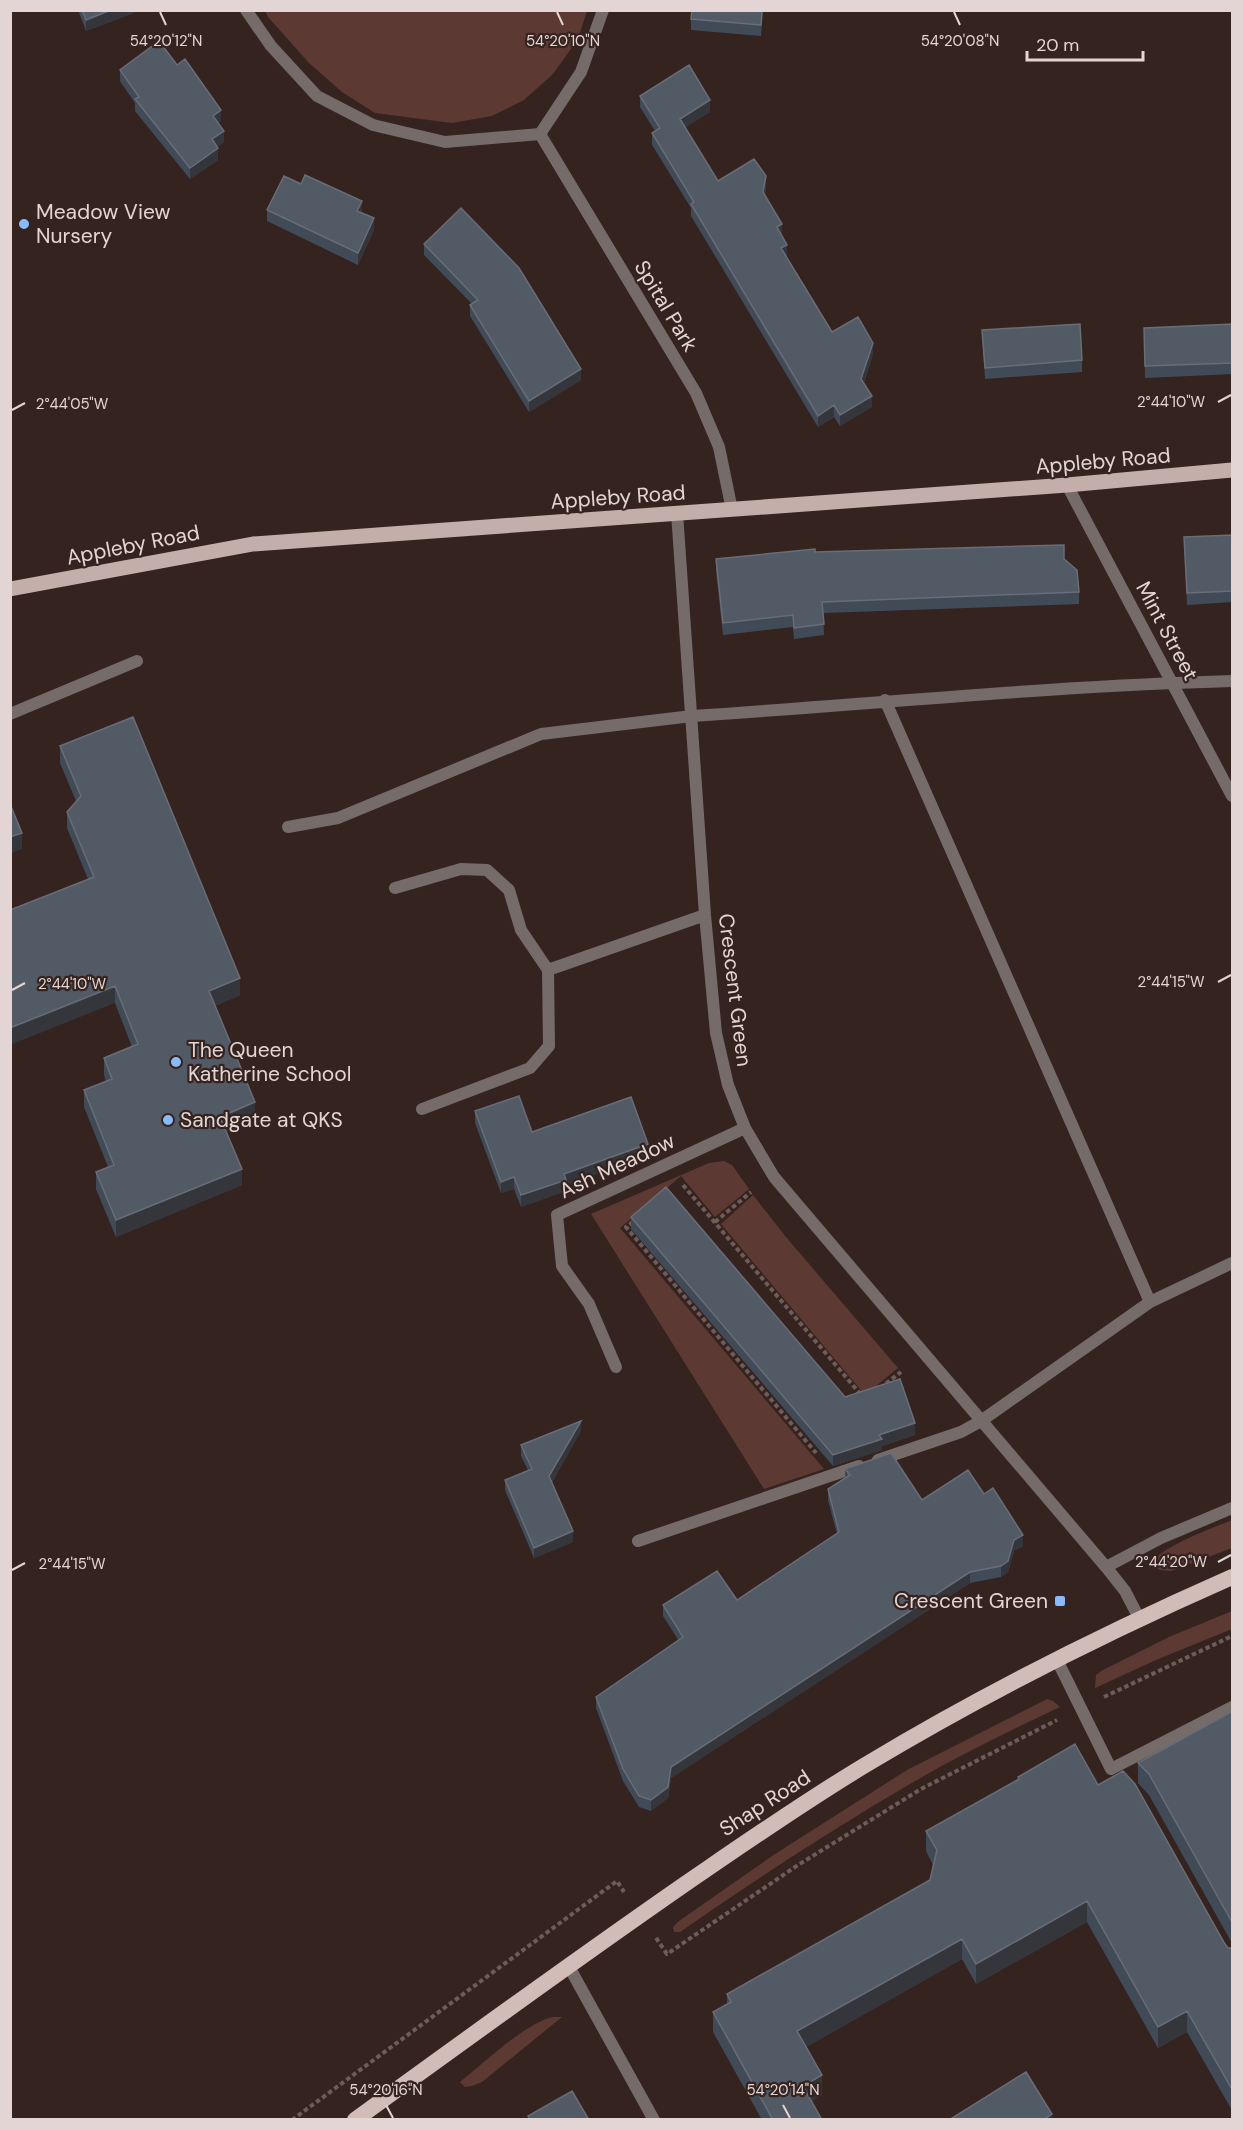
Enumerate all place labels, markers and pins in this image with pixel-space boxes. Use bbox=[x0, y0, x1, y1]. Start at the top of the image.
place label: Meadow View Nursery bbox=[36, 198, 170, 250]
marker: Meadow View Nursery bbox=[17, 217, 31, 231]
place label: The Queen Katherine School bbox=[188, 1036, 351, 1088]
marker: The Queen Katherine School bbox=[169, 1055, 183, 1069]
place label: Sandgate at QKS bbox=[180, 1106, 343, 1134]
marker: Sandgate at QKS bbox=[161, 1113, 175, 1127]
place label: Crescent Green bbox=[894, 1587, 1048, 1615]
marker: Crescent Green bbox=[1053, 1594, 1067, 1608]

